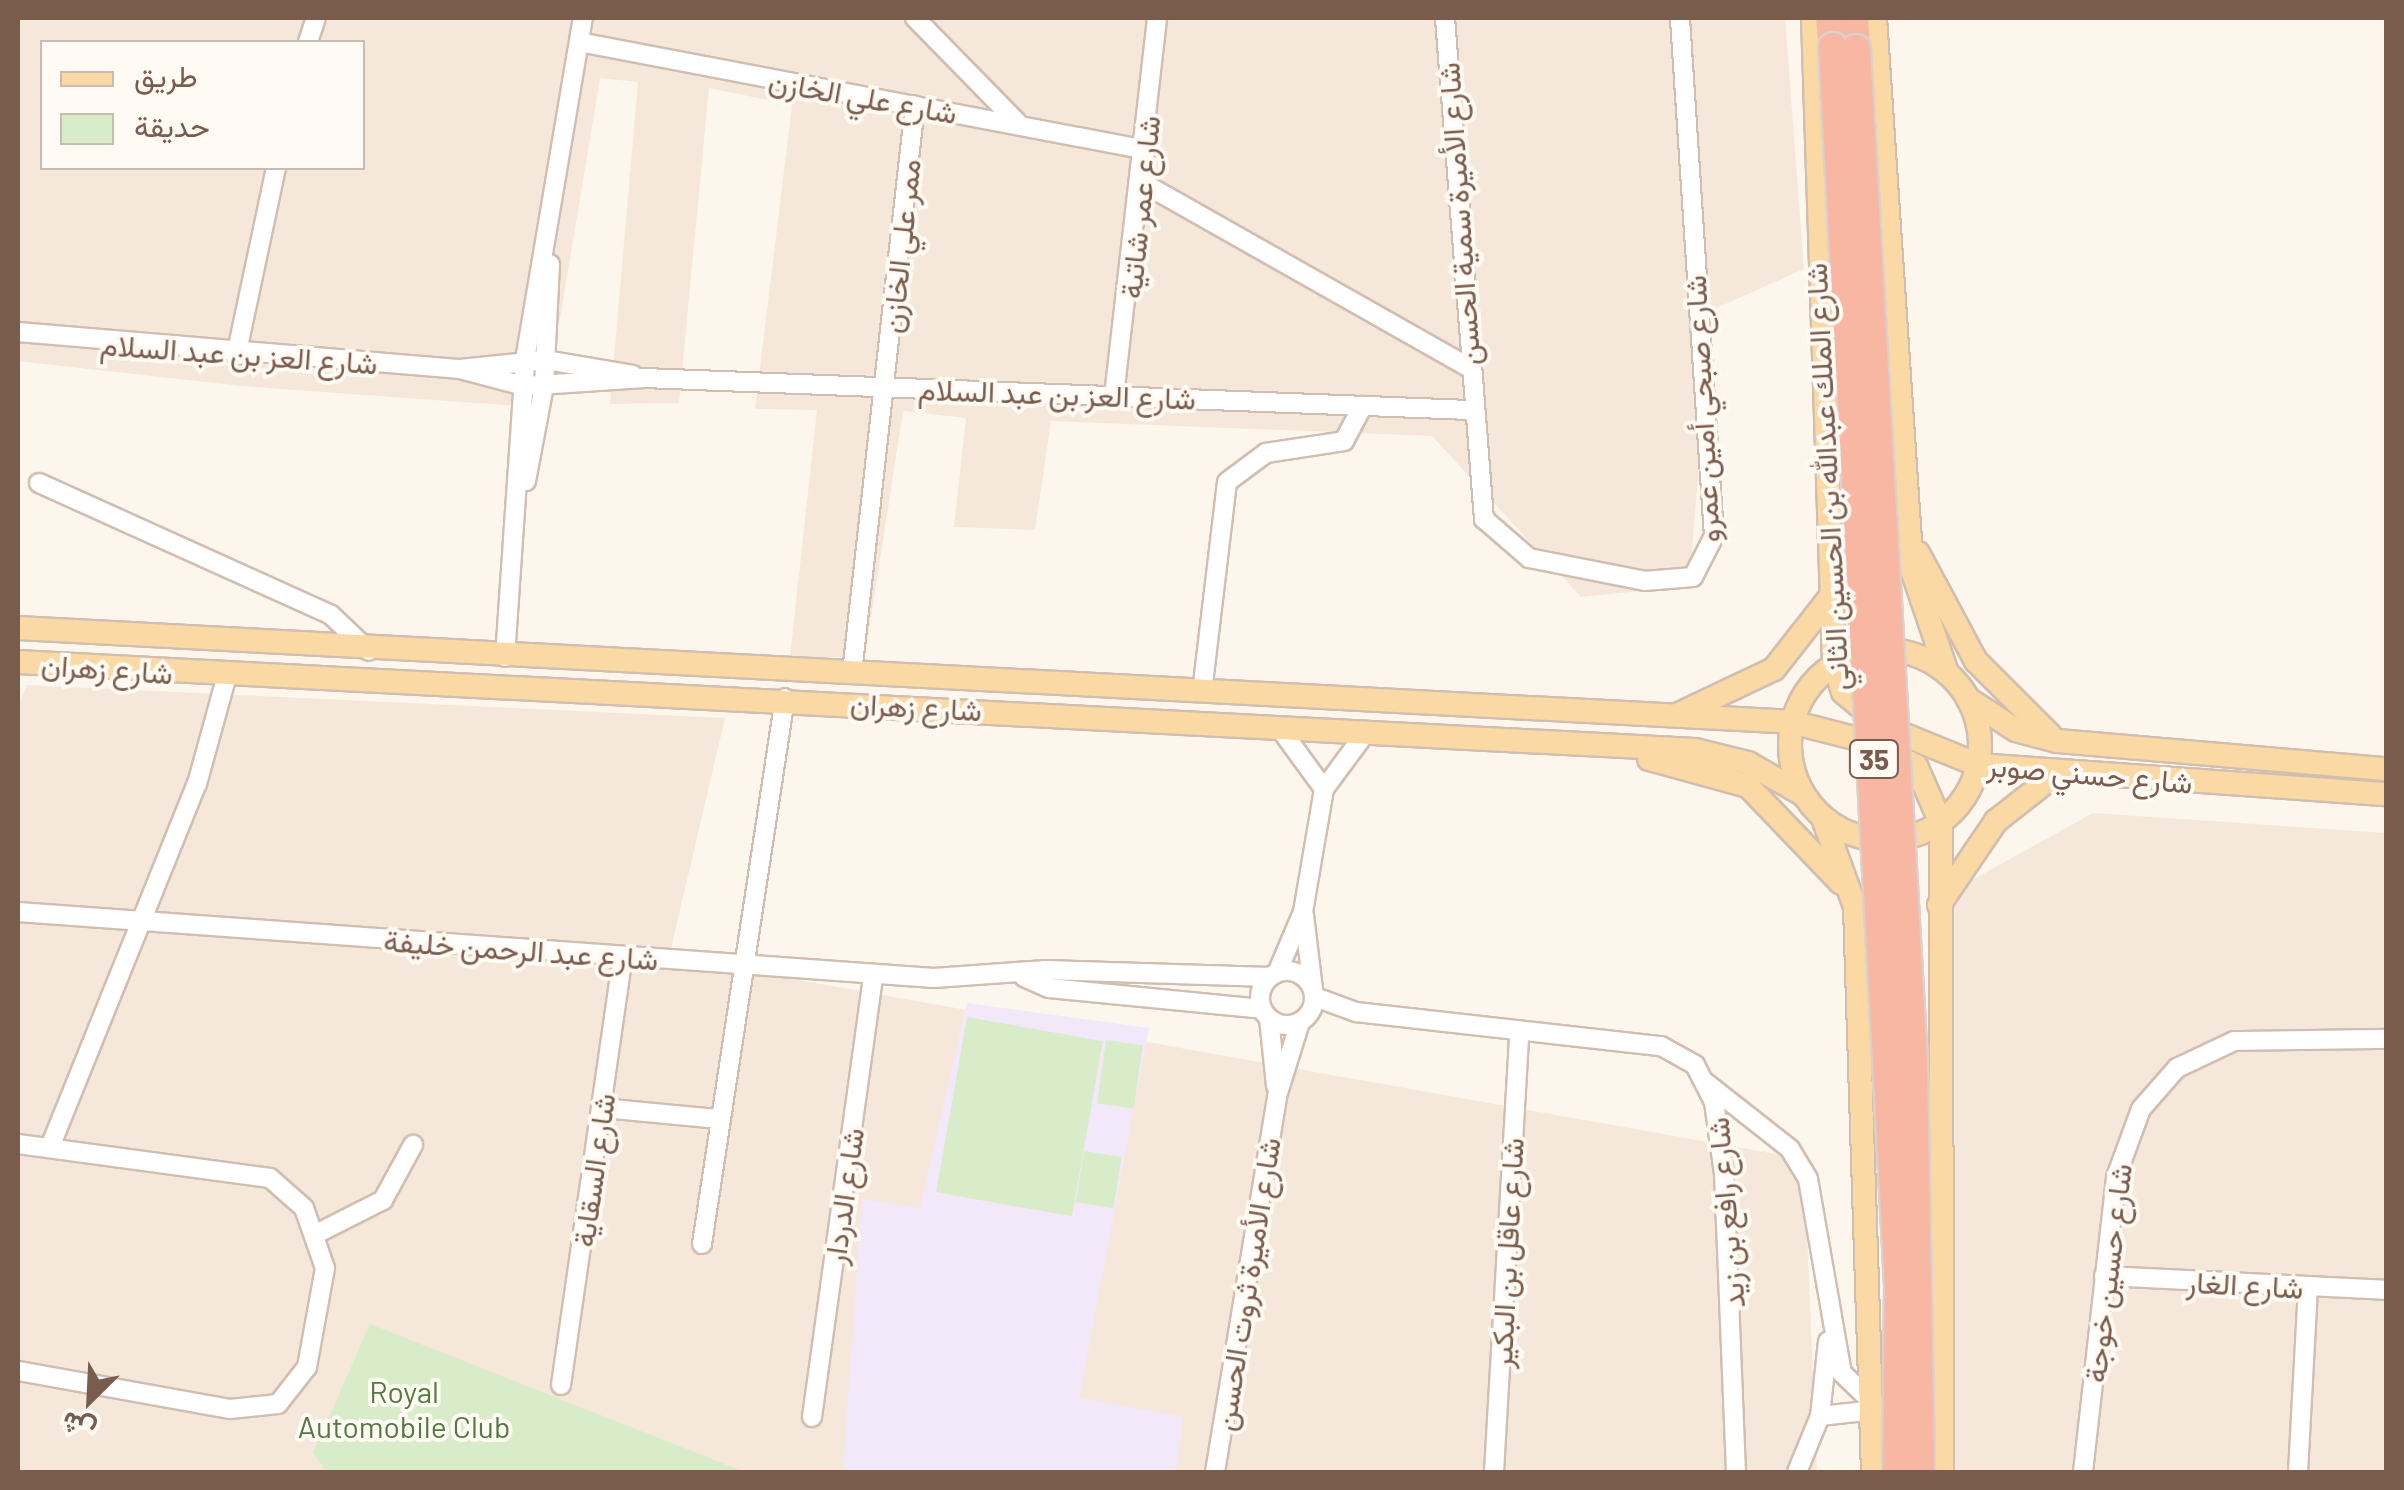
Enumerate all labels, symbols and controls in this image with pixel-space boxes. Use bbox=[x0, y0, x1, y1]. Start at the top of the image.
legend bbox=[40, 40, 365, 170]
text: طريق bbox=[134, 57, 198, 93]
street label: شارع الأميرة سمية الحسن bbox=[1429, 61, 1487, 367]
street label: شارع علي الخازن bbox=[766, 62, 960, 130]
text: حديقة bbox=[134, 107, 210, 143]
street label: شارع عمر شاتية bbox=[1111, 114, 1167, 300]
street label: ممر علي الخازن bbox=[873, 157, 927, 335]
street label: شارع الملك عبدالله بن الحسين الثاني bbox=[1797, 262, 1855, 692]
street label: شارع صبحي أمين عمرو bbox=[1676, 274, 1726, 544]
street label: شارع العز بن عبد السلام bbox=[99, 325, 379, 381]
street label: شارع العز بن عبد السلام bbox=[917, 370, 1197, 416]
street label: شارع زهران bbox=[40, 645, 174, 691]
street label: شارع زهران bbox=[849, 685, 983, 727]
road number: 35 bbox=[1846, 736, 1902, 782]
street label: شارع حسني صوبر bbox=[1986, 746, 2194, 800]
street label: شارع عبد الرحمن خليفة bbox=[383, 921, 659, 977]
street label: شارع السقاية bbox=[564, 1091, 622, 1249]
street label: شارع رافع بن زيد bbox=[1699, 1116, 1751, 1310]
street label: شارع الدردار bbox=[816, 1125, 870, 1267]
street label: شارع الأميرة ثروت الحسن bbox=[1205, 1135, 1287, 1433]
street label: شارع عاقل بن البكير bbox=[1482, 1137, 1530, 1369]
street label: شارع حسين خوجة bbox=[2076, 1161, 2138, 1385]
street label: شارع الغار bbox=[2186, 1263, 2304, 1305]
north arrow bbox=[40, 1350, 140, 1450]
park label: Royal Automobile Club bbox=[298, 1373, 510, 1444]
text: ش bbox=[56, 1405, 100, 1450]

